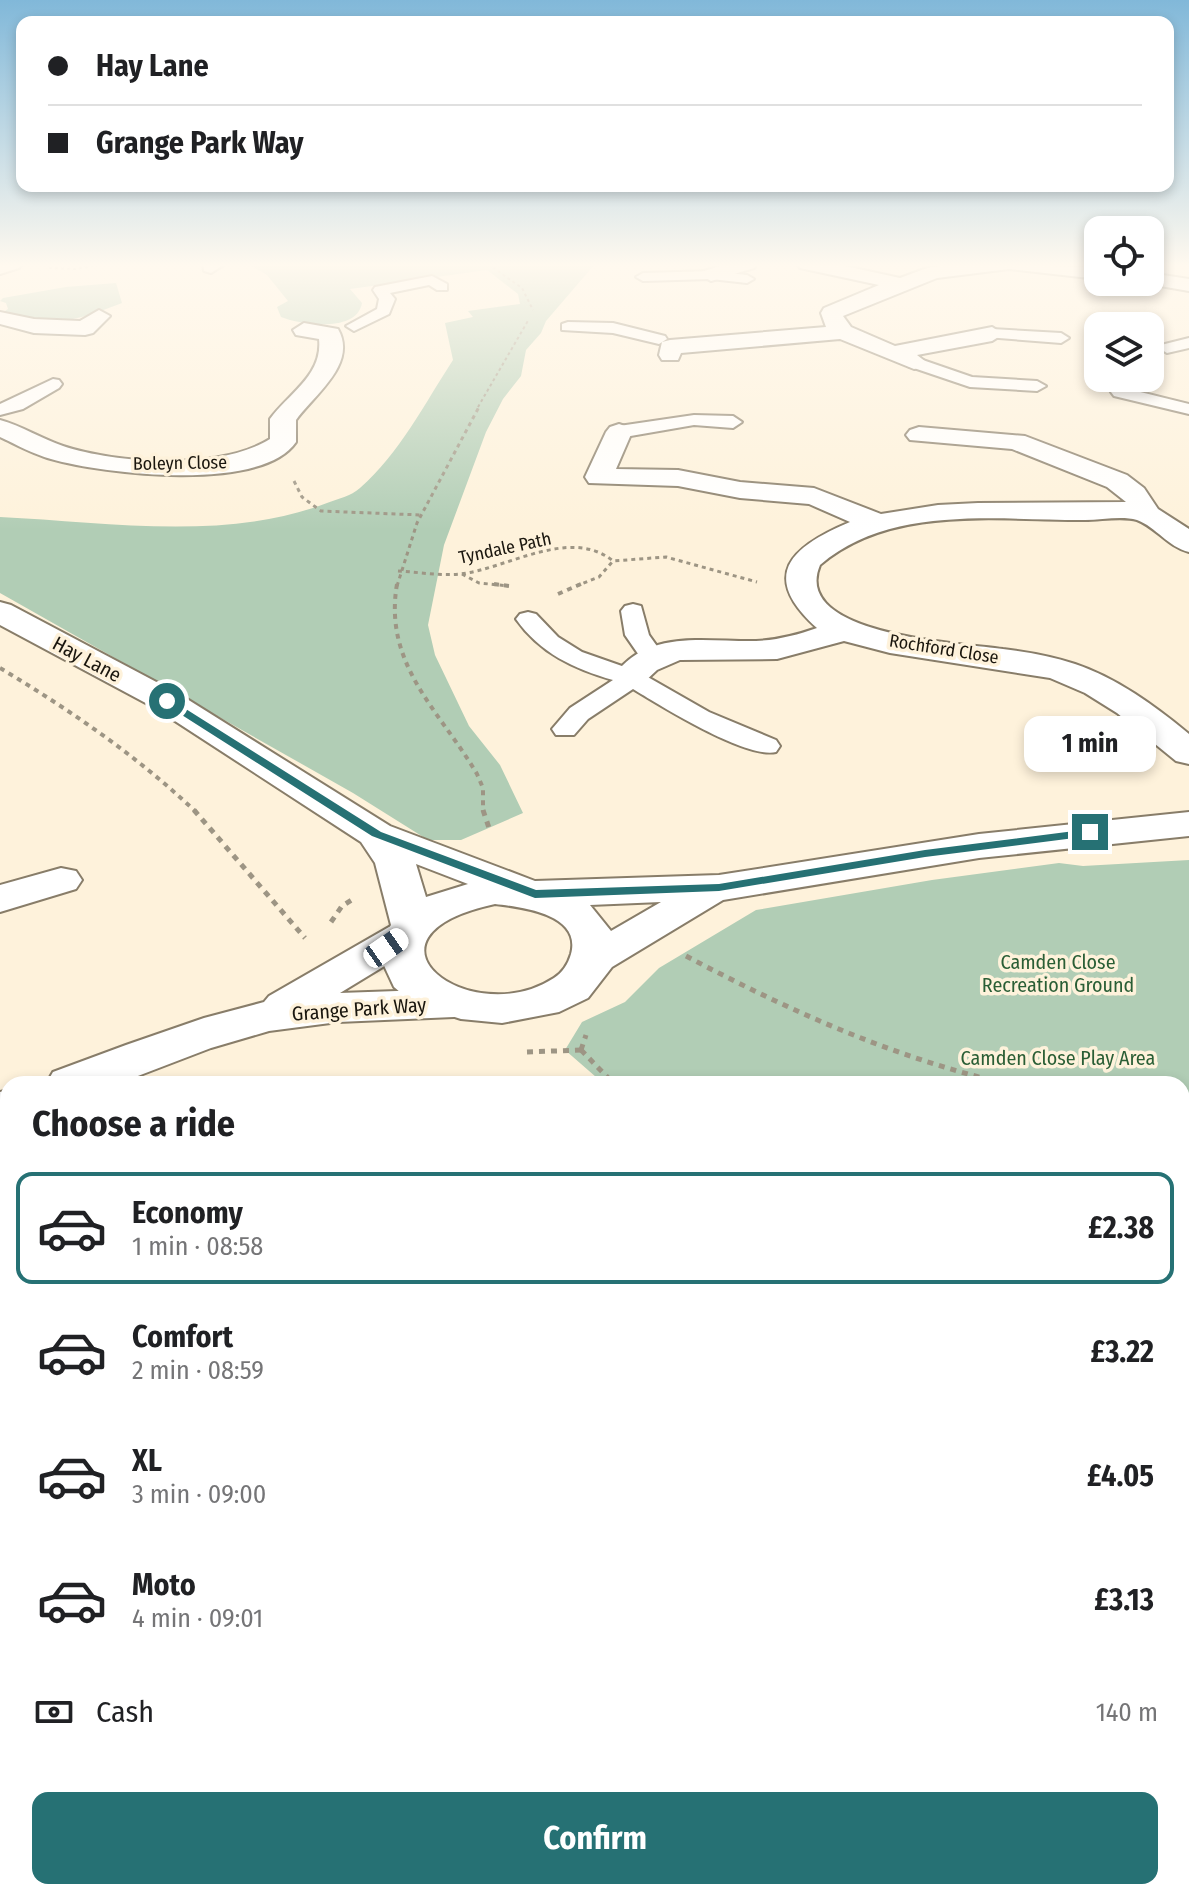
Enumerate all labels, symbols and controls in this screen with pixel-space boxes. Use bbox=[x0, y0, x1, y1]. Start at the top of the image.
text: Hay Lane bbox=[96, 48, 209, 84]
text: Grange Park Way bbox=[96, 125, 303, 161]
map controls bbox=[1084, 216, 1164, 392]
button: locate bbox=[1084, 216, 1164, 296]
button: layers bbox=[1084, 312, 1164, 392]
street label: Boleyn Close bbox=[133, 451, 227, 475]
street label: Tyndale Path bbox=[457, 527, 553, 569]
street label: Rochford Close bbox=[888, 630, 1000, 669]
street label: Hay Lane bbox=[49, 631, 125, 687]
route start bbox=[149, 683, 185, 719]
callout: 1 min bbox=[1024, 716, 1156, 772]
text: 1 min bbox=[1062, 728, 1118, 759]
route end bbox=[1072, 814, 1108, 850]
car bbox=[359, 924, 413, 972]
park label: Camden Close Recreation Ground bbox=[982, 950, 1134, 997]
street label: Grange Park Way bbox=[291, 992, 427, 1026]
park label: Camden Close Play Area bbox=[961, 1046, 1155, 1070]
text: Choose a ride bbox=[32, 1102, 235, 1146]
icon: car bbox=[36, 1192, 108, 1264]
text: Economy bbox=[132, 1195, 243, 1231]
text: £2.38 bbox=[1088, 1210, 1154, 1246]
text: 1 min · 08:58 bbox=[132, 1231, 263, 1262]
icon: car bbox=[36, 1316, 108, 1388]
text: Comfort bbox=[132, 1319, 233, 1355]
text: £3.22 bbox=[1090, 1334, 1154, 1370]
text: 2 min · 08:59 bbox=[132, 1355, 264, 1386]
icon: car bbox=[36, 1440, 108, 1512]
text: XL bbox=[132, 1443, 162, 1479]
text: £4.05 bbox=[1087, 1458, 1154, 1494]
text: 3 min · 09:00 bbox=[132, 1479, 266, 1510]
icon: car bbox=[36, 1564, 108, 1636]
text: Moto bbox=[132, 1567, 196, 1603]
text: £3.13 bbox=[1094, 1582, 1154, 1618]
text: 4 min · 09:01 bbox=[132, 1603, 263, 1634]
icon: cash bbox=[32, 1690, 76, 1734]
text: Cash bbox=[96, 1694, 154, 1730]
text: 140 m bbox=[1096, 1697, 1158, 1728]
button: Confirm bbox=[32, 1792, 1158, 1884]

